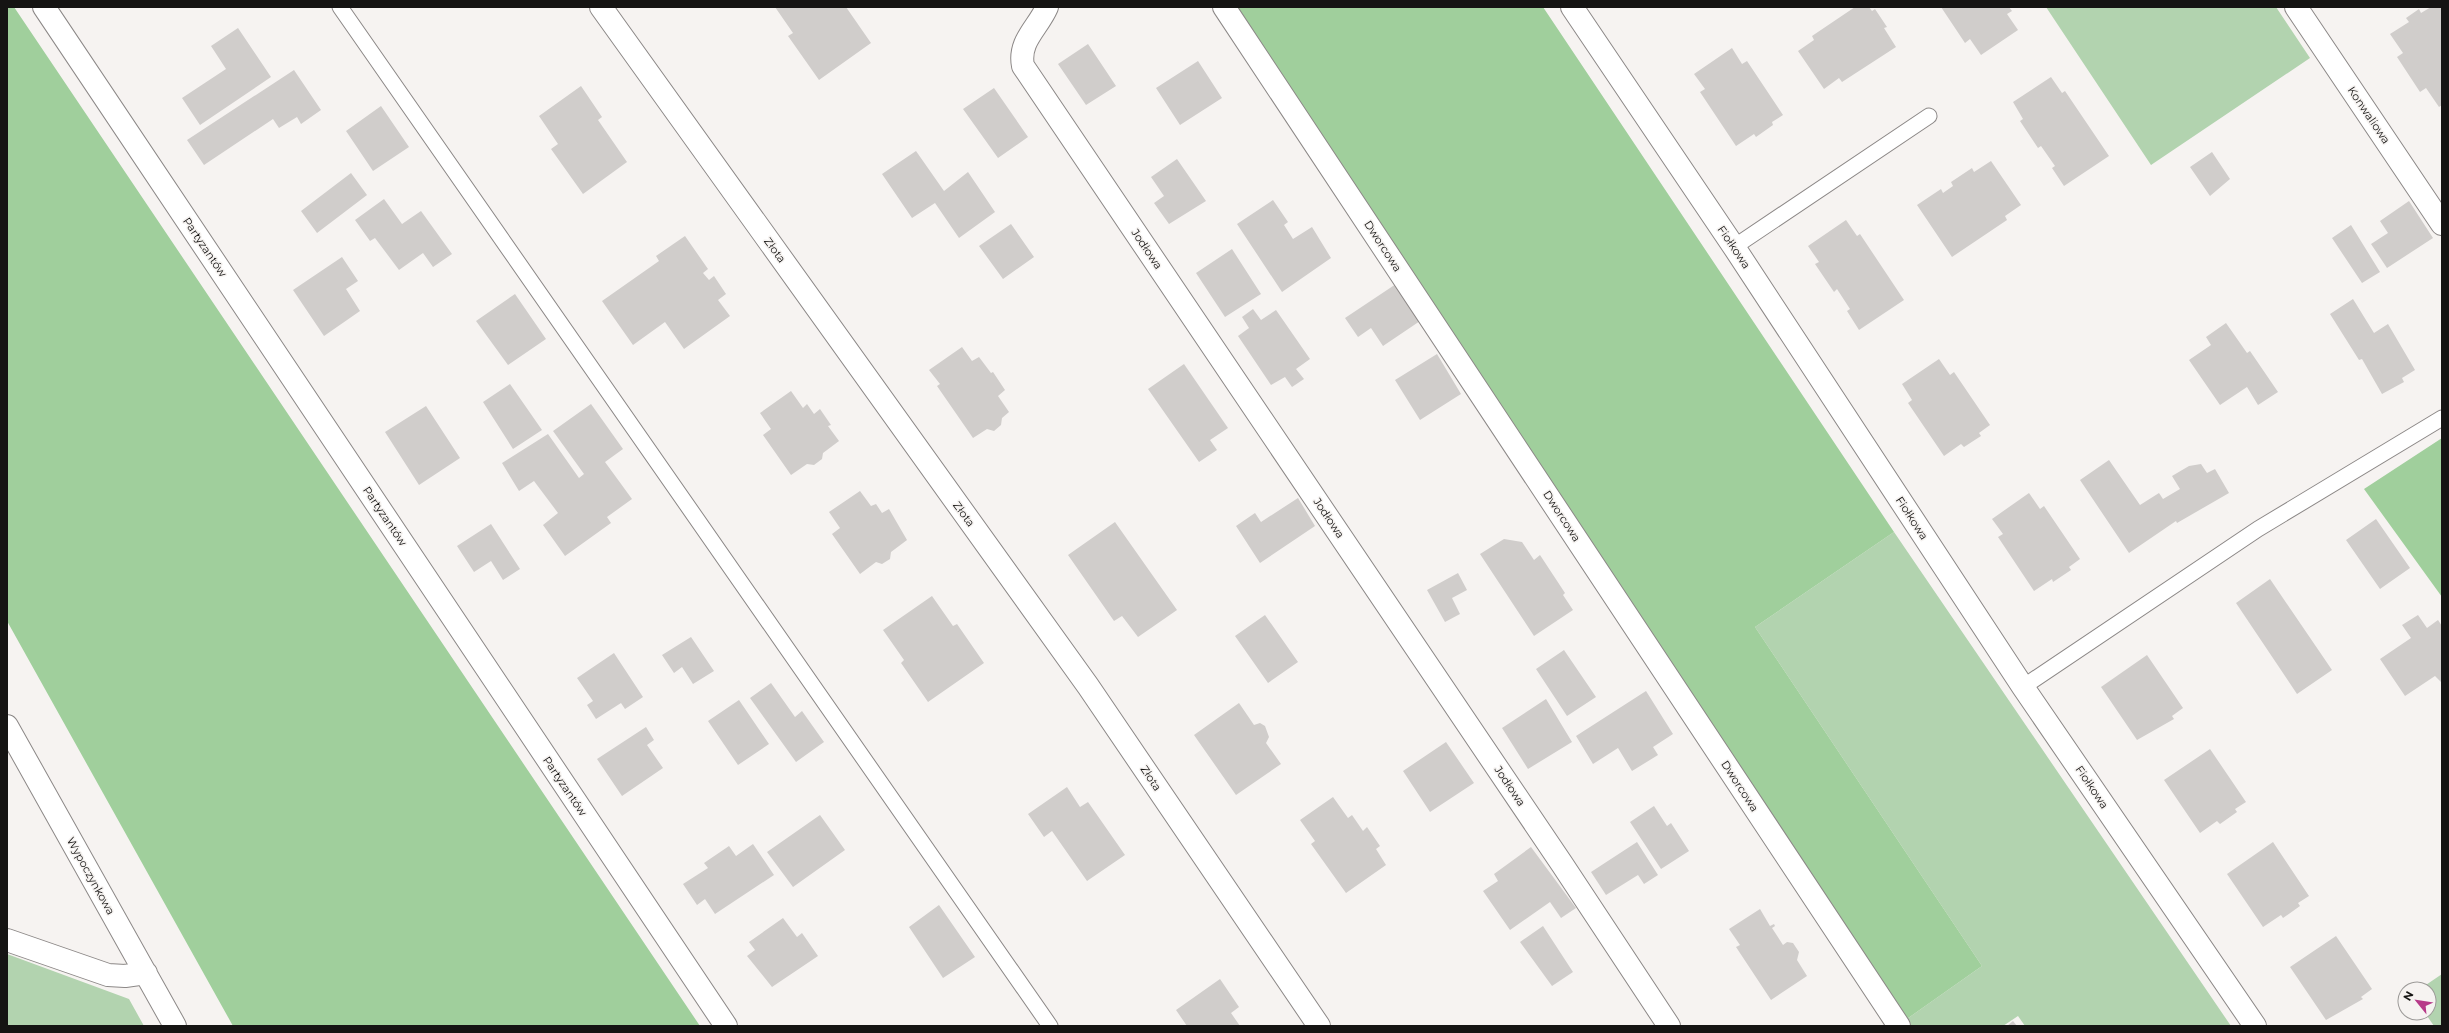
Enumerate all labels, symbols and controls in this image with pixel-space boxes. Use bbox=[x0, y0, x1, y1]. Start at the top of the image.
street label: Konwaliowa bbox=[2345, 84, 2393, 146]
street label: Partyzantów bbox=[180, 215, 230, 280]
street label: Dworcowa bbox=[1361, 218, 1405, 274]
street label: Fiołkowa bbox=[1715, 223, 1753, 271]
street label: Jodłowa bbox=[1128, 225, 1166, 272]
street label: Złota bbox=[761, 235, 789, 265]
street label: Partyzantów bbox=[360, 484, 410, 549]
street label: Dworcowa bbox=[1540, 488, 1584, 544]
street label: Jodłowa bbox=[1310, 494, 1348, 541]
street label: Fiołkowa bbox=[1893, 494, 1931, 542]
street label: Złota bbox=[950, 499, 978, 529]
street label: Partyzantów bbox=[540, 754, 590, 819]
street label: Dworcowa bbox=[1718, 758, 1762, 814]
street label: Jodłowa bbox=[1491, 762, 1529, 809]
street label: Złota bbox=[1137, 763, 1165, 793]
street label: Fiołkowa bbox=[2073, 763, 2111, 811]
street label: Wypoczynkowa bbox=[64, 835, 118, 917]
north arrow bbox=[2397, 981, 2437, 1021]
text: N bbox=[2400, 989, 2417, 1003]

